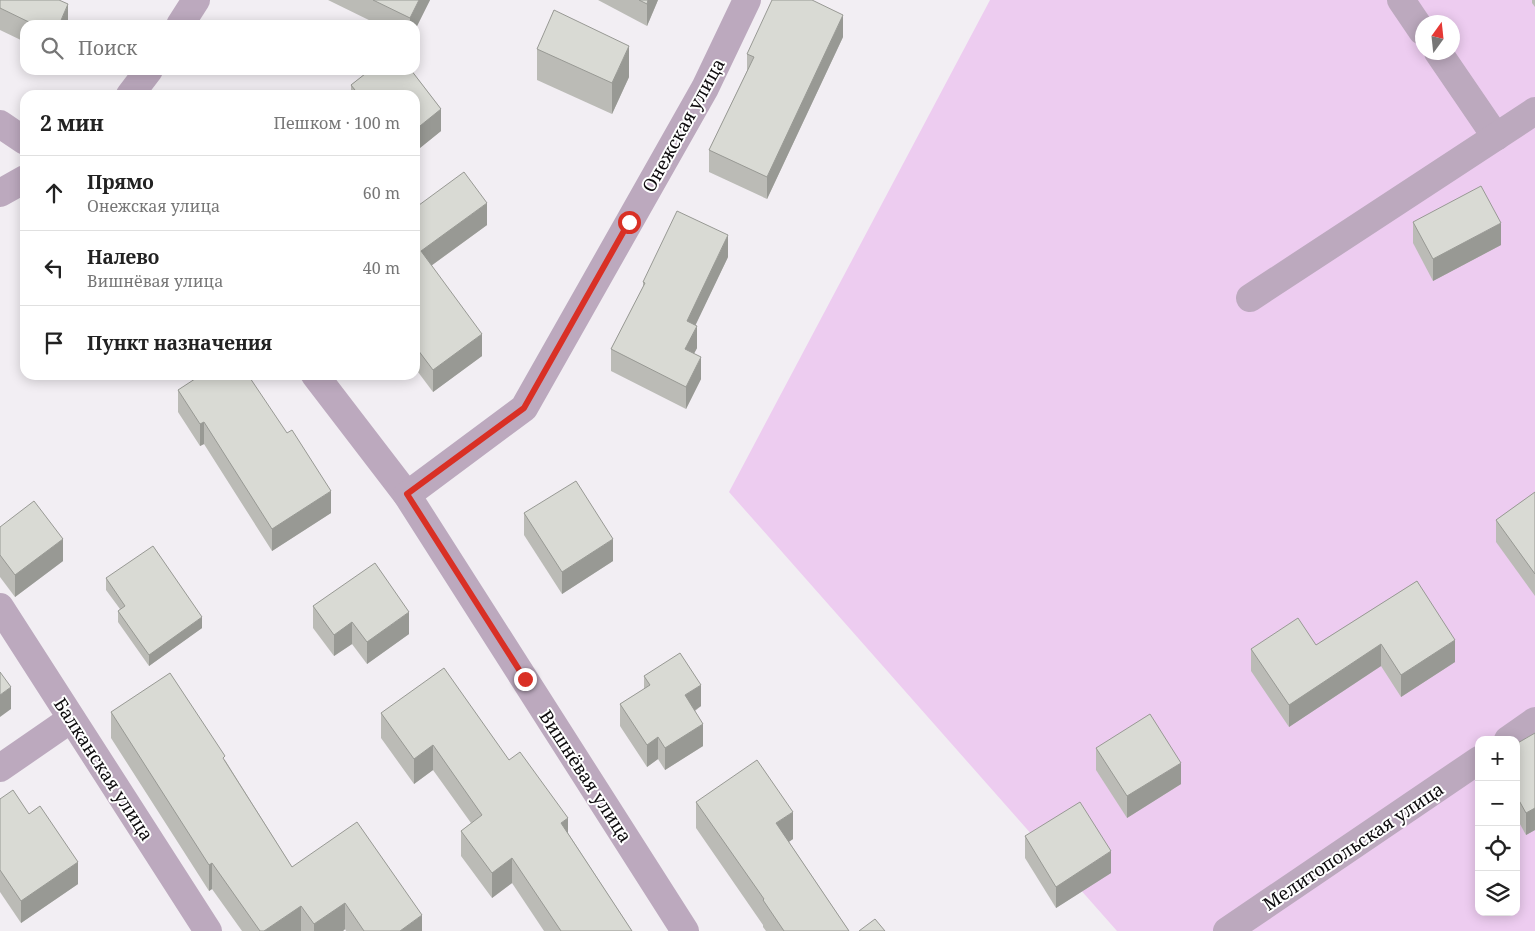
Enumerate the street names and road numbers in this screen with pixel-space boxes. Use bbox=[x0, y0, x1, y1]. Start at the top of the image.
street label: Онежская улица bbox=[636, 54, 730, 196]
street label: Балканская улица bbox=[49, 693, 159, 845]
street label: Вишнёвая улица bbox=[534, 705, 638, 847]
street label: Мелитопольская улица bbox=[1258, 776, 1448, 916]

